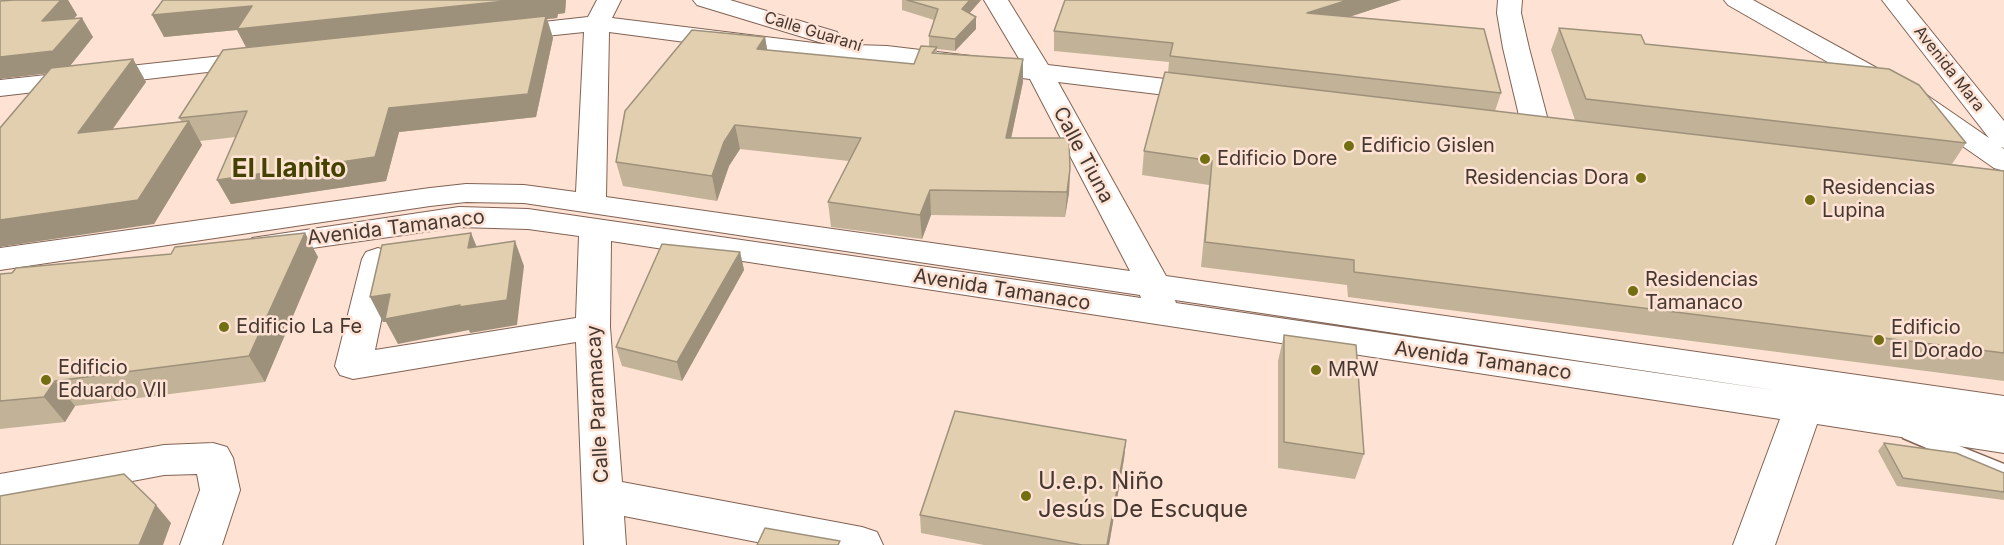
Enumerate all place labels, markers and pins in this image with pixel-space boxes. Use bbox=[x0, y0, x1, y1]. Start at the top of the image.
place label: Edificio Gislen bbox=[1361, 134, 1495, 158]
marker: Edificio Gislen bbox=[1342, 139, 1356, 153]
place label: Edificio Dore bbox=[1217, 147, 1338, 171]
marker: Edificio Dore bbox=[1198, 152, 1212, 166]
place label: Residencias Dora bbox=[1465, 166, 1629, 190]
marker: Residencias Dora bbox=[1634, 171, 1648, 185]
place label: Residencias Lupina bbox=[1822, 176, 1935, 223]
marker: Residencias Lupina bbox=[1803, 193, 1817, 207]
place label: Residencias Tamanaco bbox=[1645, 268, 1758, 315]
marker: Residencias Tamanaco bbox=[1626, 284, 1640, 298]
place label: Edificio La Fe bbox=[236, 315, 362, 339]
place label: Edificio El Dorado bbox=[1891, 316, 1983, 363]
marker: Edificio La Fe bbox=[217, 320, 231, 334]
marker: Edificio El Dorado bbox=[1872, 333, 1886, 347]
place label: Edificio Eduardo VII bbox=[58, 356, 167, 403]
place label: MRW bbox=[1328, 358, 1379, 382]
marker: MRW bbox=[1309, 363, 1323, 377]
marker: Edificio Eduardo VII bbox=[39, 373, 53, 387]
place label: U.e.p. Niño Jesús De Escuque bbox=[1038, 468, 1248, 524]
marker: U.e.p. Niño Jesús De Escuque bbox=[1019, 489, 1033, 503]

